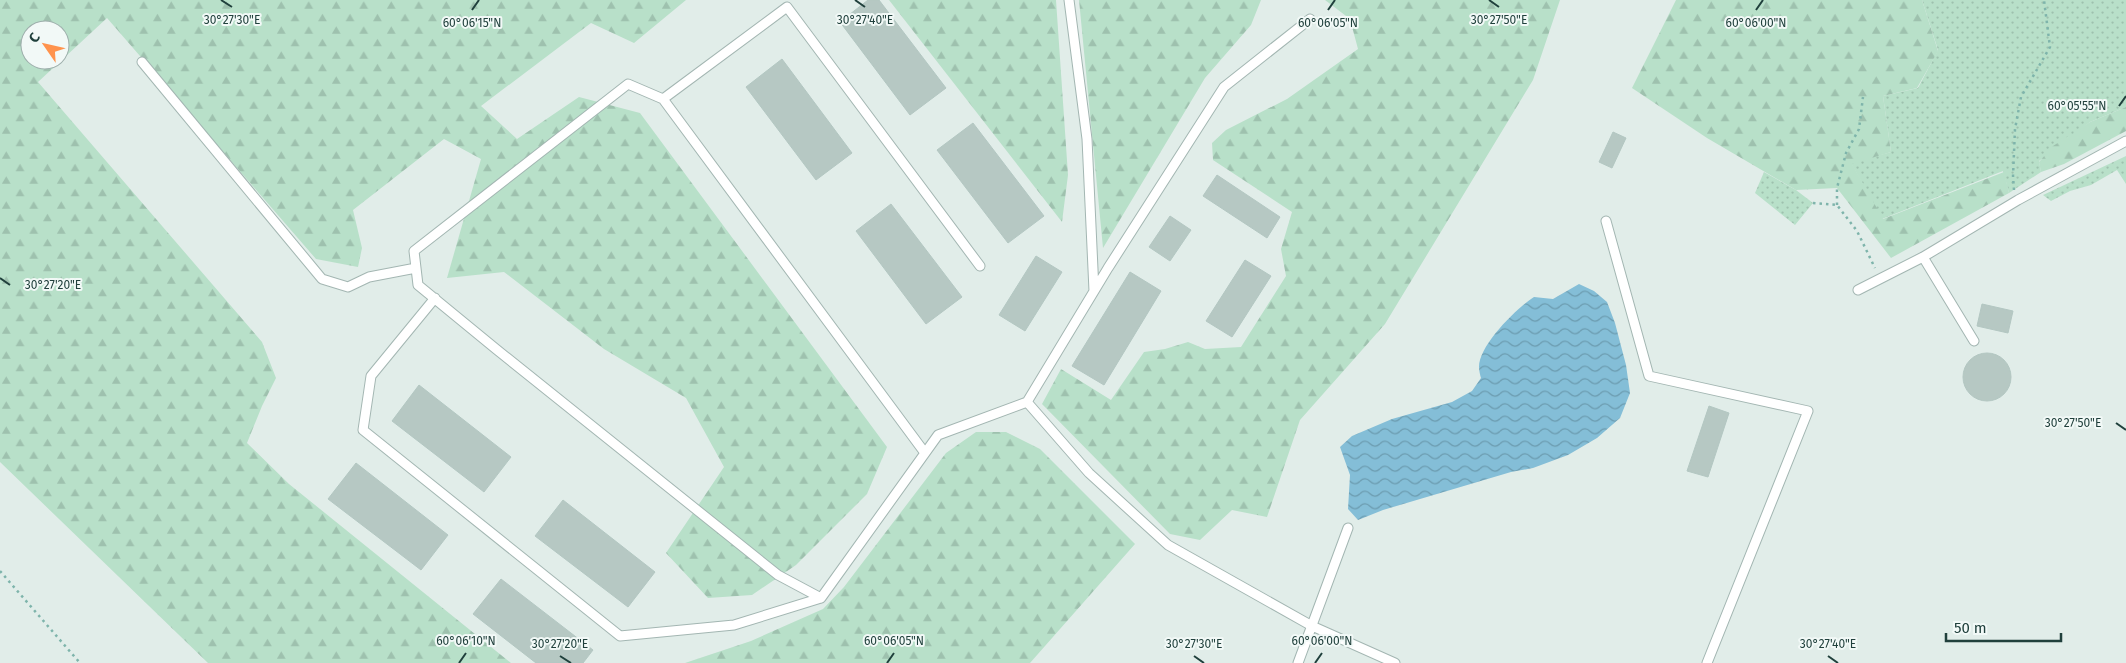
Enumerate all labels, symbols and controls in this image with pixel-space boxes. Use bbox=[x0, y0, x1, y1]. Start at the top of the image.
text: 30°27'30"E bbox=[204, 13, 260, 27]
text: 30°27'40"E bbox=[837, 13, 893, 27]
text: 30°27'50"E bbox=[1471, 13, 1527, 27]
text: 60°06'15"N bbox=[443, 16, 501, 30]
text: 60°06'05"N bbox=[1298, 16, 1358, 30]
text: 60°06'00"N bbox=[1726, 16, 1787, 30]
north arrow bbox=[20, 20, 70, 70]
text: С bbox=[25, 30, 44, 46]
text: 60°05'55"N bbox=[2048, 99, 2106, 113]
text: 30°27'20"E bbox=[25, 278, 81, 292]
text: 30°27'50"E bbox=[2045, 416, 2101, 430]
scale bar bbox=[1946, 610, 2061, 642]
text: 50 m bbox=[1954, 619, 1987, 637]
text: 60°06'10"N bbox=[436, 634, 496, 648]
text: 60°06'05"N bbox=[864, 634, 924, 648]
text: 60°06'00"N bbox=[1292, 634, 1353, 648]
text: 30°27'20"E bbox=[532, 637, 588, 651]
text: 30°27'30"E bbox=[1166, 637, 1222, 651]
text: 30°27'40"E bbox=[1800, 637, 1856, 651]

